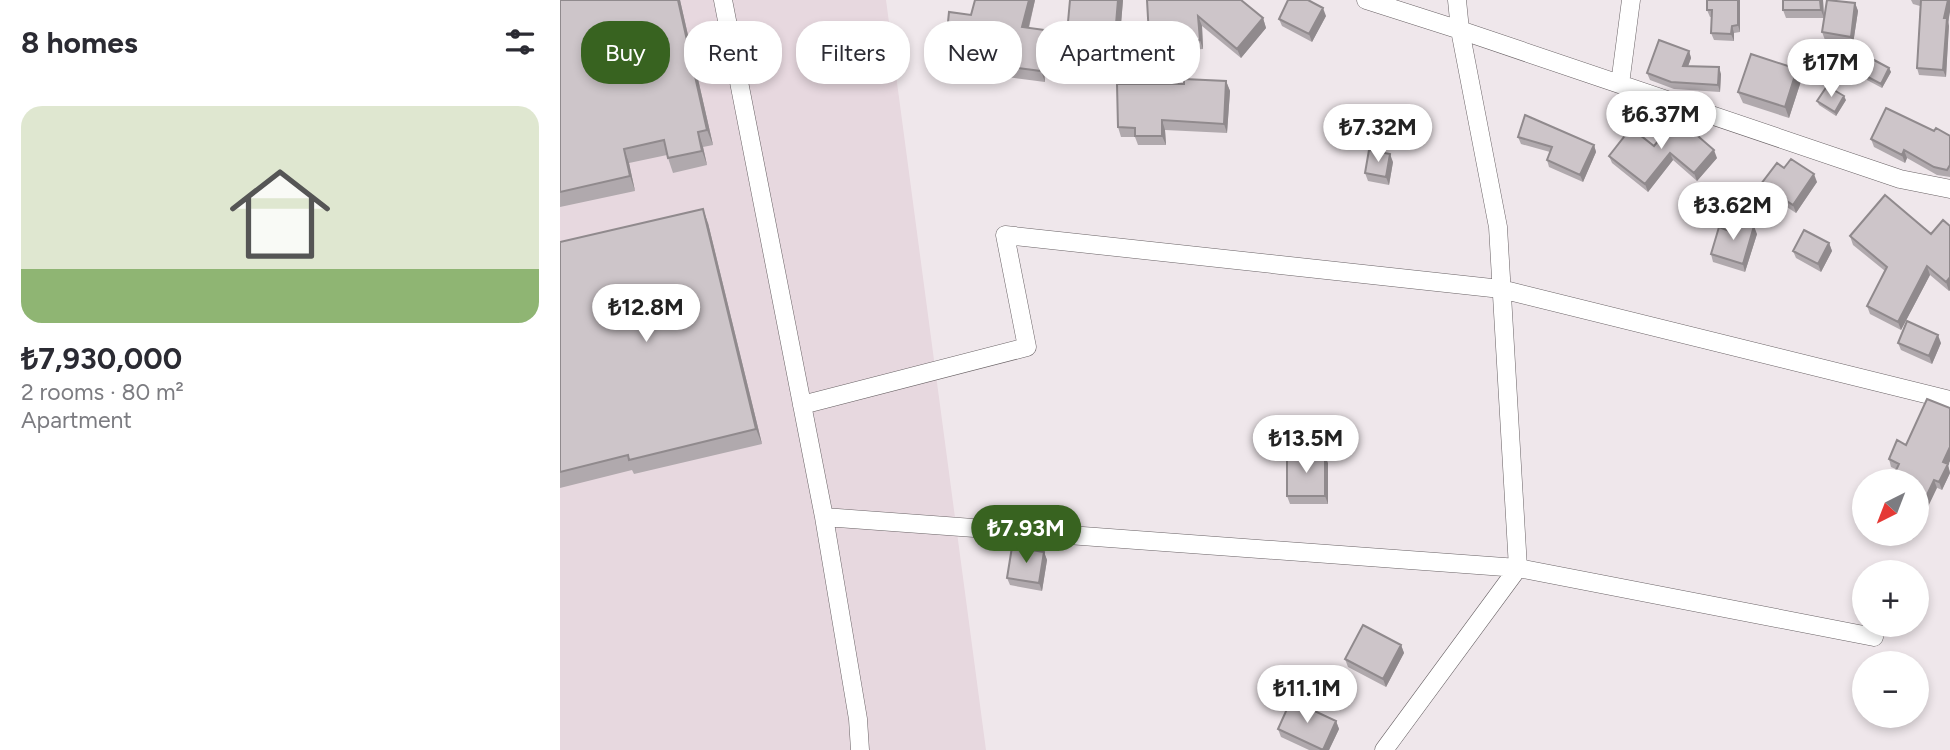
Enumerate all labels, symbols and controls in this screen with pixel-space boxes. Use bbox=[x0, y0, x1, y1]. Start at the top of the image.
chip: Buy bbox=[581, 21, 670, 84]
chip: Rent bbox=[684, 21, 782, 84]
chip: Filters bbox=[796, 21, 910, 84]
chip: New bbox=[924, 21, 1022, 84]
chip: Apartment bbox=[1036, 21, 1200, 84]
icon: filters bbox=[501, 23, 539, 61]
text: 8 homes bbox=[21, 24, 138, 61]
pin: ₺17M bbox=[1790, 40, 1872, 99]
text: ₺17M bbox=[1803, 48, 1859, 76]
pin: ₺6.37M bbox=[1604, 92, 1718, 151]
text: ₺6.37M bbox=[1622, 100, 1700, 128]
pin: ₺7.32M bbox=[1321, 104, 1435, 164]
text: ₺7.32M bbox=[1339, 113, 1417, 141]
icon: home bbox=[217, 151, 343, 277]
pin: ₺3.62M bbox=[1676, 182, 1790, 242]
text: ₺3.62M bbox=[1694, 191, 1772, 219]
pin: ₺12.8M bbox=[589, 284, 703, 344]
text: ₺12.8M bbox=[608, 293, 684, 321]
text: ₺7,930,000 bbox=[21, 340, 182, 377]
text: 2 rooms · 80 m² bbox=[21, 378, 184, 406]
text: Apartment bbox=[21, 406, 132, 434]
pin: ₺13.5M bbox=[1249, 416, 1363, 475]
text: ₺13.5M bbox=[1269, 424, 1343, 452]
north arrow bbox=[1852, 469, 1928, 546]
map controls bbox=[1852, 469, 1929, 728]
pin: ₺7.93M bbox=[969, 505, 1083, 565]
text: ₺7.93M bbox=[987, 514, 1065, 542]
button: + bbox=[1852, 560, 1929, 637]
button: − bbox=[1852, 651, 1929, 728]
pin: ₺11.1M bbox=[1250, 666, 1364, 725]
text: ₺11.1M bbox=[1273, 674, 1341, 702]

